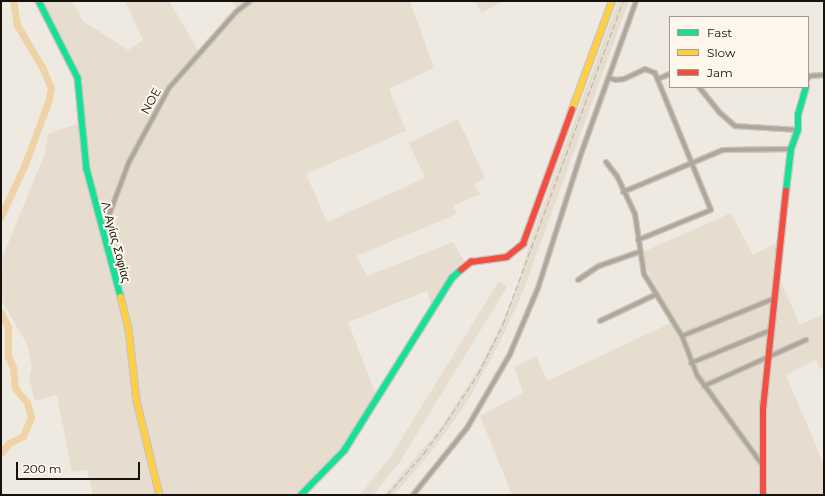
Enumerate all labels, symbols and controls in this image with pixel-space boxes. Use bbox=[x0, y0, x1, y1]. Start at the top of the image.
legend bbox=[669, 16, 809, 88]
text: Fast bbox=[707, 25, 732, 40]
text: Slow bbox=[707, 45, 736, 60]
text: Jam bbox=[707, 65, 733, 80]
street label: NOE bbox=[138, 85, 164, 117]
street label: Λ. Αγίας Σοφίας bbox=[98, 200, 134, 284]
scale bar bbox=[18, 454, 142, 480]
text: 200 m bbox=[23, 461, 62, 476]

